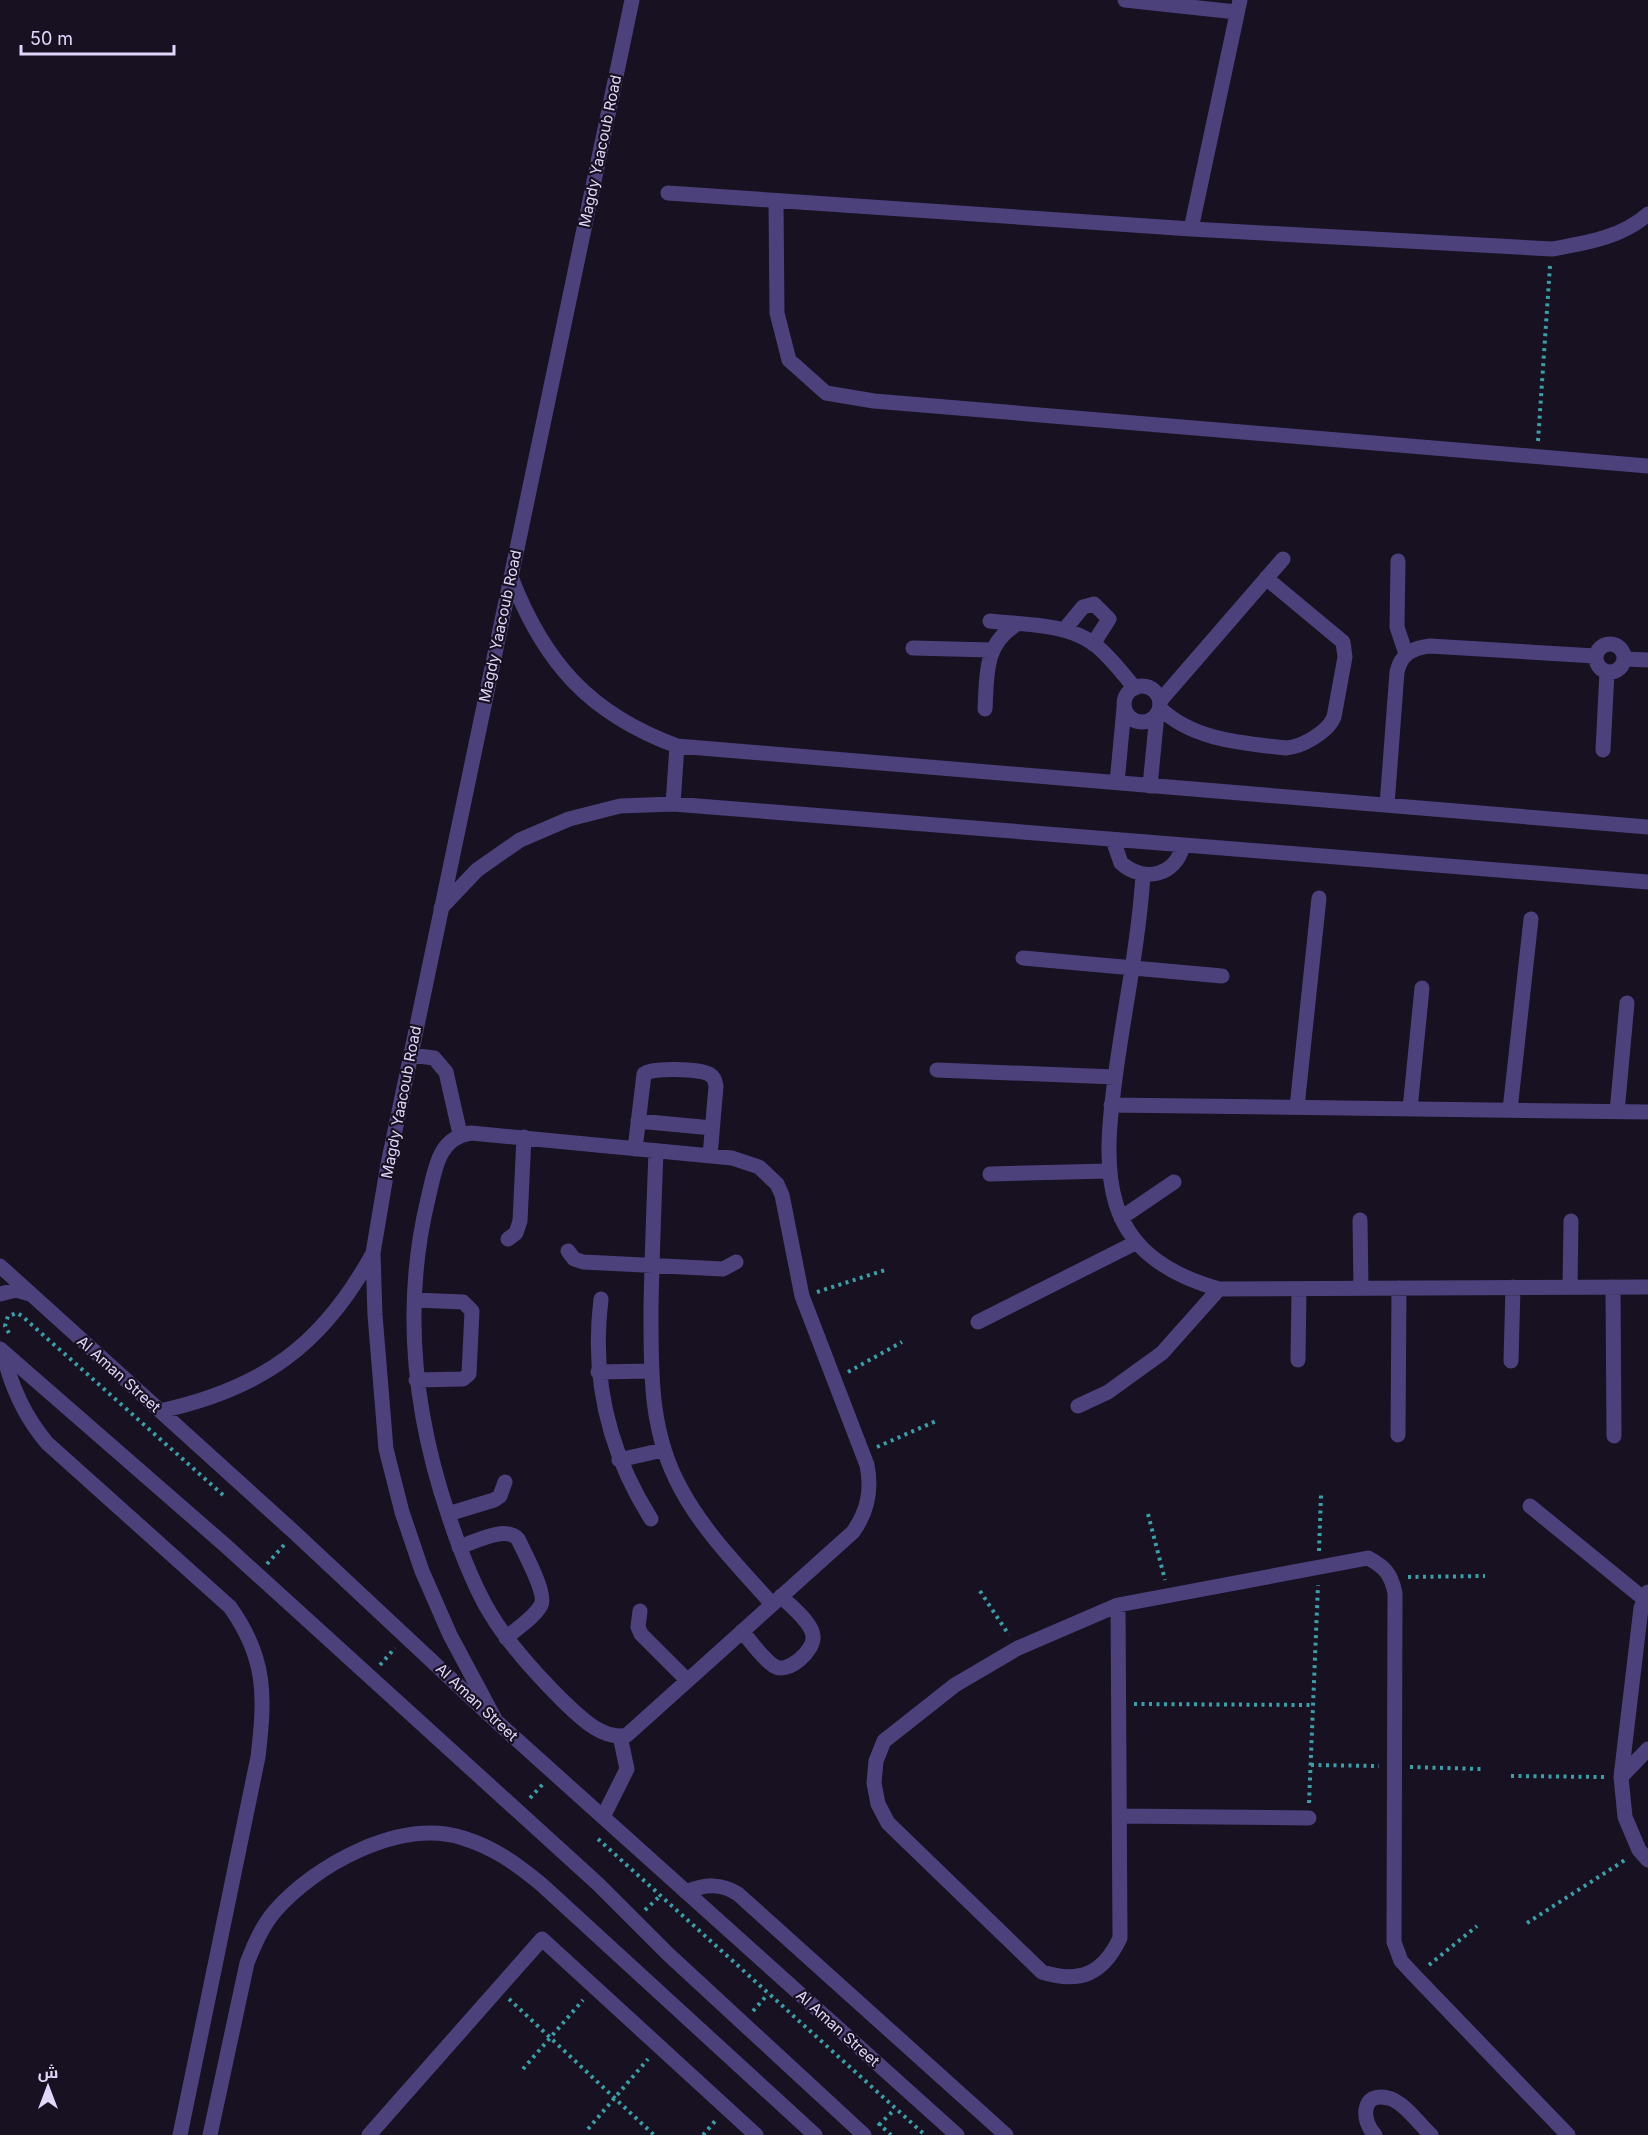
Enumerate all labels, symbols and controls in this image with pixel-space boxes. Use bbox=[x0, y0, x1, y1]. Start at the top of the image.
scale bar bbox=[21, 18, 174, 56]
text: 50 m bbox=[30, 28, 73, 49]
street label: Magdy Yaacoub Road bbox=[575, 73, 625, 229]
street label: Magdy Yaacoub Road bbox=[475, 548, 525, 704]
street label: Magdy Yaacoub Road bbox=[377, 1024, 425, 1180]
street label: Al Aman Street bbox=[73, 1332, 165, 1416]
street label: Al Aman Street bbox=[432, 1659, 522, 1745]
street label: Al Aman Street bbox=[792, 1986, 884, 2070]
north arrow bbox=[18, 2057, 78, 2117]
text: ش bbox=[38, 2062, 58, 2082]

